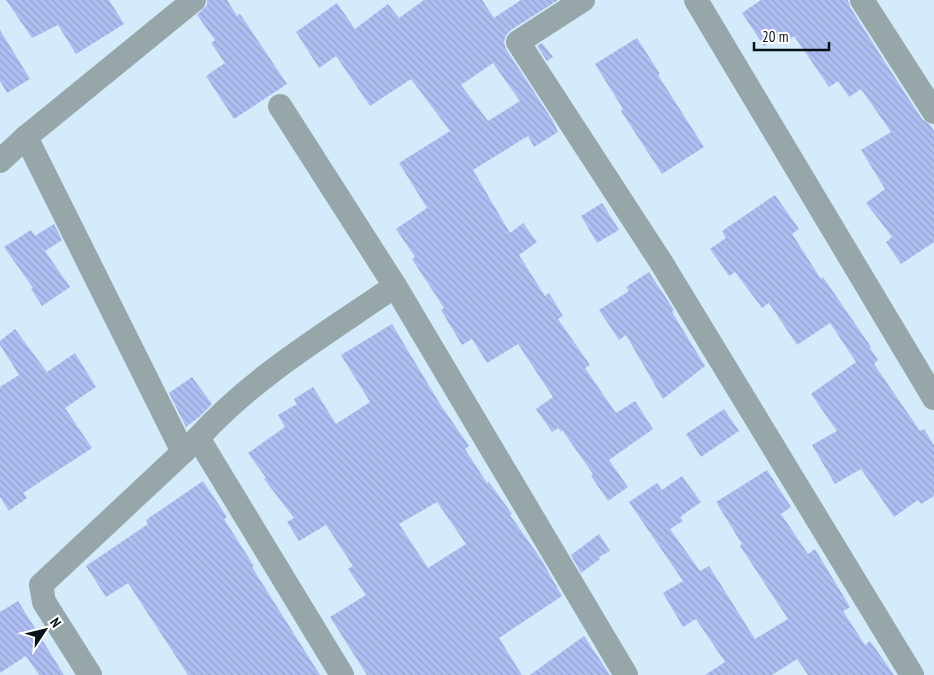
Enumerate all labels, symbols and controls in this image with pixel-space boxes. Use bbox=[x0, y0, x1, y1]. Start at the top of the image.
scale bar bbox=[754, 20, 829, 52]
text: 20 m bbox=[762, 27, 788, 46]
north arrow bbox=[20, 605, 70, 655]
text: N bbox=[46, 614, 65, 631]

